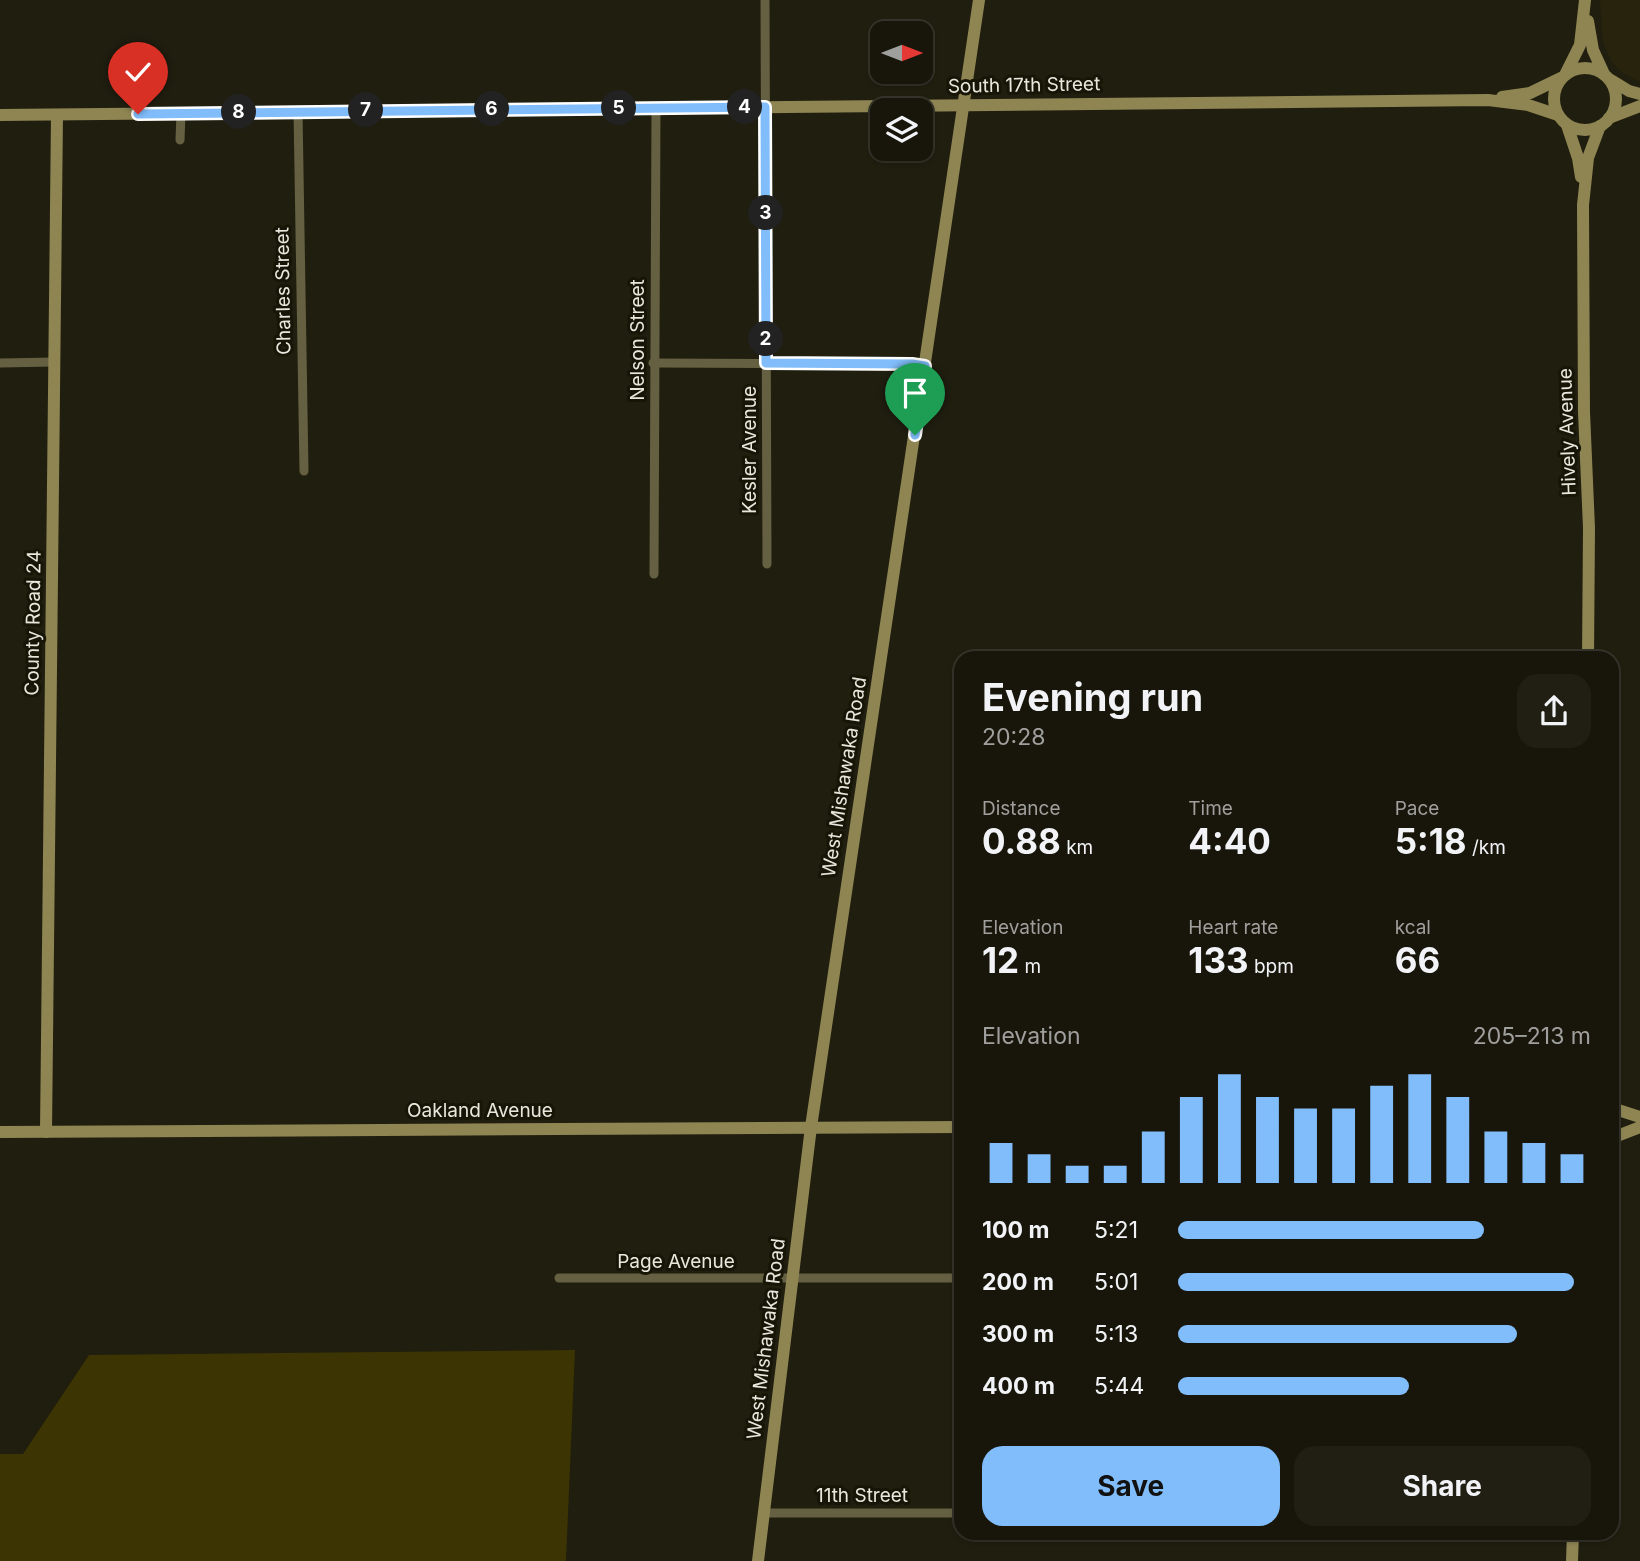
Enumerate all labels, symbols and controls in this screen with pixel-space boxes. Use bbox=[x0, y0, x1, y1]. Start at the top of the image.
north arrow bbox=[870, 21, 933, 84]
map controls bbox=[870, 21, 933, 161]
pin bbox=[108, 42, 168, 114]
icon: check bbox=[119, 53, 157, 91]
street label: South 17th Street bbox=[948, 72, 1100, 98]
pin: 5 bbox=[602, 90, 636, 126]
pin: 4 bbox=[728, 90, 762, 124]
pin: 7 bbox=[348, 92, 384, 128]
pin: 6 bbox=[475, 92, 510, 126]
pin: 8 bbox=[222, 94, 256, 130]
text: 4 bbox=[738, 95, 751, 118]
text: 5 bbox=[612, 96, 625, 119]
text: 6 bbox=[485, 97, 498, 120]
text: 7 bbox=[360, 98, 371, 121]
button: layers bbox=[870, 98, 933, 161]
text: 8 bbox=[232, 100, 245, 123]
pin: 3 bbox=[748, 196, 784, 230]
text: 3 bbox=[759, 201, 772, 224]
street label: Charles Street bbox=[270, 227, 296, 355]
street label: Nelson Street bbox=[626, 279, 649, 401]
pin: 2 bbox=[748, 322, 784, 356]
text: 2 bbox=[760, 327, 771, 350]
pin bbox=[885, 363, 945, 435]
street label: Hively Avenue bbox=[1553, 368, 1581, 496]
icon: arrive bbox=[896, 374, 934, 412]
street label: Kesler Avenue bbox=[738, 386, 761, 514]
street label: County Road 24 bbox=[20, 550, 46, 696]
text: Evening run bbox=[982, 674, 1203, 720]
button: share bbox=[1517, 674, 1591, 748]
street label: West Mishawaka Road bbox=[817, 675, 871, 879]
text: 20:28 bbox=[982, 723, 1045, 751]
text: Distance bbox=[982, 797, 1060, 820]
text: Time bbox=[1188, 797, 1233, 820]
text: Pace bbox=[1395, 797, 1439, 820]
text: 0.88 bbox=[982, 820, 1061, 862]
text: 4:40 bbox=[1188, 820, 1271, 862]
text: 5:18 bbox=[1395, 820, 1467, 862]
text: km bbox=[1061, 836, 1093, 859]
text: /km bbox=[1467, 836, 1506, 859]
text: Elevation bbox=[982, 916, 1063, 939]
text: Heart rate bbox=[1188, 916, 1278, 939]
text: kcal bbox=[1395, 916, 1431, 939]
text: 12 bbox=[982, 939, 1019, 981]
text: 133 bbox=[1188, 939, 1249, 981]
text: 66 bbox=[1395, 939, 1440, 981]
text: m bbox=[1019, 955, 1041, 978]
text: bpm bbox=[1249, 955, 1294, 978]
text: Elevation bbox=[982, 1022, 1081, 1050]
text: 205–213 m bbox=[1473, 1022, 1591, 1050]
street label: Oakland Avenue bbox=[407, 1099, 553, 1122]
text: 100 m bbox=[982, 1216, 1049, 1244]
text: 5:21 bbox=[1094, 1216, 1138, 1244]
street label: West Mishawaka Road bbox=[742, 1237, 790, 1441]
street label: Page Avenue bbox=[617, 1250, 735, 1273]
text: 200 m bbox=[982, 1268, 1054, 1296]
text: 5:01 bbox=[1094, 1268, 1138, 1296]
text: 300 m bbox=[982, 1320, 1054, 1348]
text: 5:13 bbox=[1094, 1320, 1138, 1348]
text: 400 m bbox=[982, 1372, 1055, 1400]
text: 5:44 bbox=[1094, 1372, 1144, 1400]
button: Save bbox=[982, 1446, 1280, 1526]
button: Share bbox=[1294, 1446, 1591, 1526]
street label: 11th Street bbox=[816, 1484, 908, 1507]

